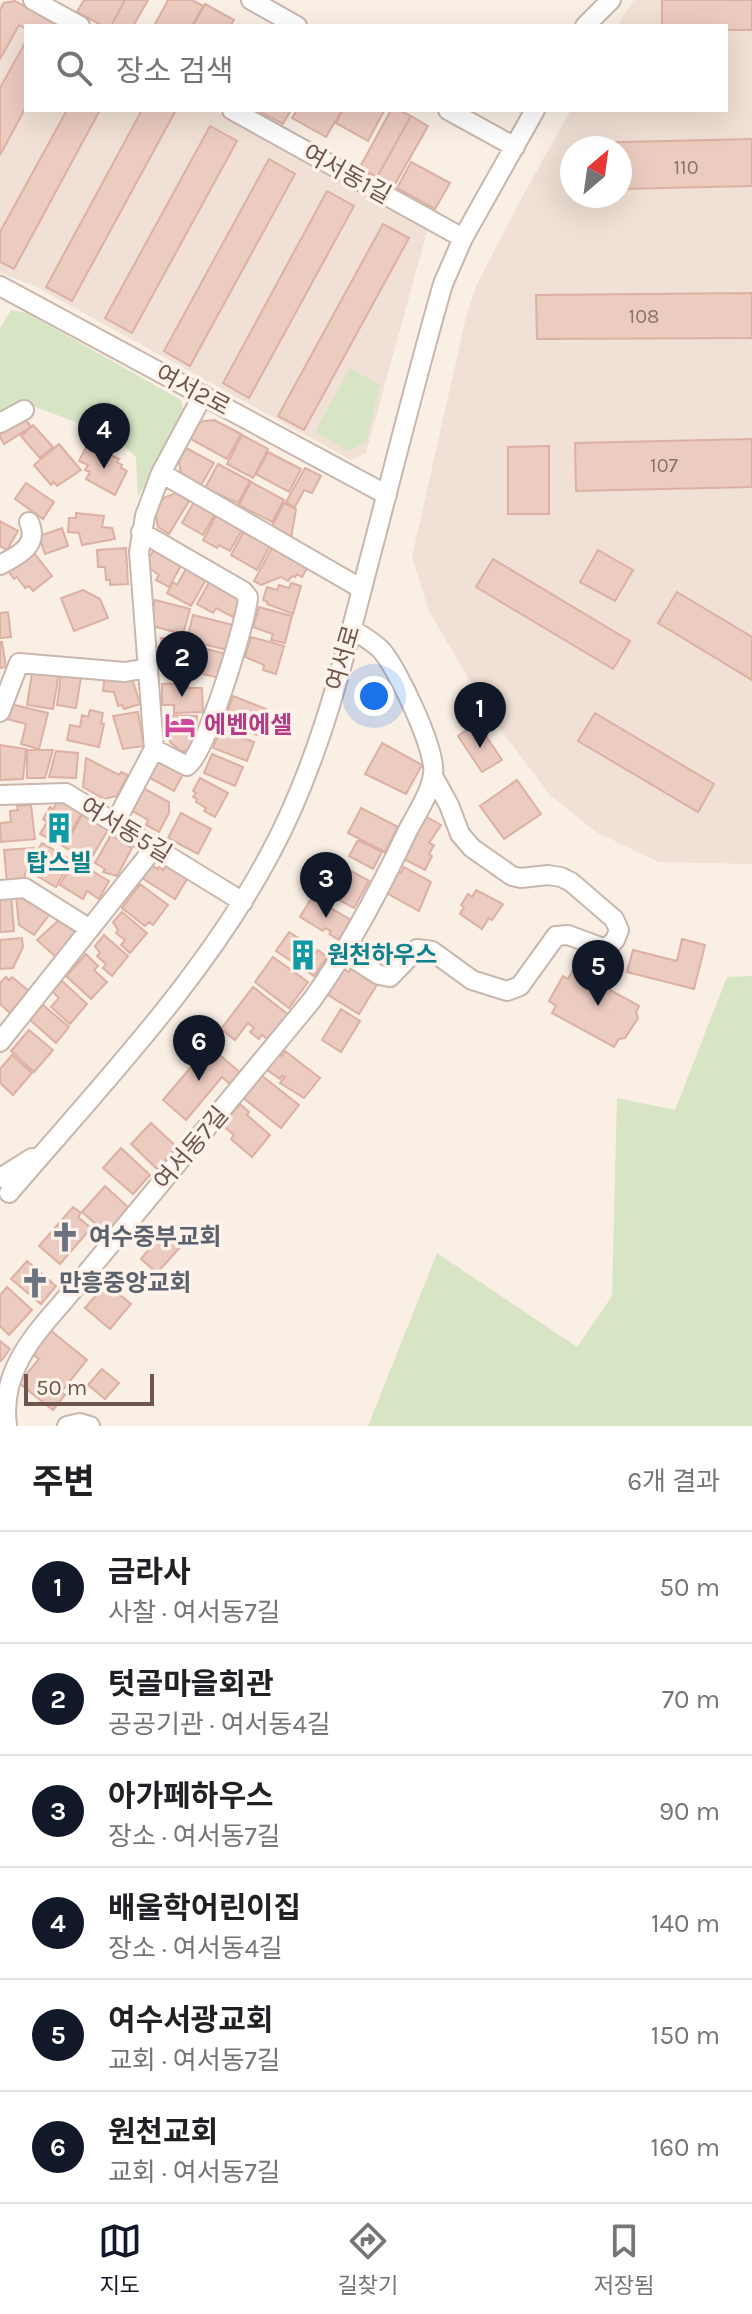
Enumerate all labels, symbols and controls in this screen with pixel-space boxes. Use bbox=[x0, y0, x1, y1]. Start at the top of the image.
search box bbox=[24, 24, 728, 112]
icon: search bbox=[52, 46, 96, 90]
text: 장소 검색 bbox=[116, 53, 234, 89]
north arrow bbox=[560, 136, 632, 208]
street label: 여서동1길 bbox=[298, 138, 396, 210]
house number: 110 bbox=[673, 156, 699, 179]
house number: 108 bbox=[629, 305, 659, 328]
street label: 여서2로 bbox=[151, 359, 235, 421]
pin: 4 bbox=[78, 403, 130, 469]
house number: 107 bbox=[650, 454, 679, 477]
street label: 여서로 bbox=[320, 622, 366, 694]
pin: 2 bbox=[156, 631, 208, 697]
your location bbox=[354, 676, 394, 716]
pin: 1 bbox=[454, 682, 506, 748]
hotel icon: 에벤에셀 bbox=[163, 708, 197, 742]
place label: 에벤에셀 bbox=[204, 711, 292, 739]
street label: 여서동5길 bbox=[75, 792, 177, 868]
building icon: 탑스빌 bbox=[42, 811, 76, 845]
place label: 탑스빌 bbox=[26, 849, 92, 877]
pin: 3 bbox=[300, 852, 352, 918]
building icon: 원천하우스 bbox=[286, 938, 320, 972]
pin: 5 bbox=[572, 940, 624, 1006]
place label: 원천하우스 bbox=[327, 941, 437, 969]
pin: 6 bbox=[173, 1015, 225, 1081]
street label: 여서동7길 bbox=[148, 1101, 234, 1195]
church icon: 여수중부교회 bbox=[48, 1220, 82, 1254]
place label: 여수중부교회 bbox=[89, 1223, 221, 1251]
church icon: 만흥중앙교회 bbox=[18, 1266, 52, 1300]
place label: 만흥중앙교회 bbox=[59, 1269, 191, 1297]
scale bar bbox=[24, 1370, 154, 1406]
text: 50 m bbox=[36, 1375, 87, 1401]
text: 주변 bbox=[32, 1462, 95, 1502]
text: 6개 결과 bbox=[627, 1466, 720, 1497]
text: 금라사 bbox=[108, 1554, 191, 1590]
text: 1 bbox=[53, 1572, 63, 1603]
text: 50 m bbox=[659, 1572, 720, 1603]
text: 사찰 · 여서동7길 bbox=[108, 1597, 281, 1628]
text: 텃골마을회관 bbox=[108, 1666, 274, 1702]
text: 2 bbox=[50, 1684, 66, 1715]
text: 70 m bbox=[662, 1684, 720, 1715]
text: 공공기관 · 여서동4길 bbox=[108, 1709, 331, 1740]
text: 아가페하우스 bbox=[108, 1778, 274, 1814]
text: 3 bbox=[50, 1796, 66, 1827]
text: 90 m bbox=[659, 1796, 720, 1827]
text: 장소 · 여서동7길 bbox=[108, 1821, 281, 1852]
text: 배울학어린이집 bbox=[108, 1890, 301, 1926]
text: 4 bbox=[50, 1908, 66, 1939]
text: 140 m bbox=[651, 1908, 720, 1939]
text: 장소 · 여서동4길 bbox=[108, 1933, 283, 1964]
text: 여수서광교회 bbox=[108, 2002, 274, 2038]
text: 5 bbox=[50, 2020, 66, 2051]
text: 150 m bbox=[651, 2020, 720, 2051]
text: 교회 · 여서동7길 bbox=[108, 2045, 281, 2076]
text: 원천교회 bbox=[108, 2114, 218, 2150]
text: 6 bbox=[50, 2132, 66, 2163]
text: 160 m bbox=[651, 2132, 720, 2163]
text: 교회 · 여서동7길 bbox=[108, 2157, 281, 2188]
tab: 지도 bbox=[98, 2219, 142, 2299]
tab: 길찾기 bbox=[337, 2219, 398, 2299]
tab: 저장됨 bbox=[593, 2219, 654, 2299]

